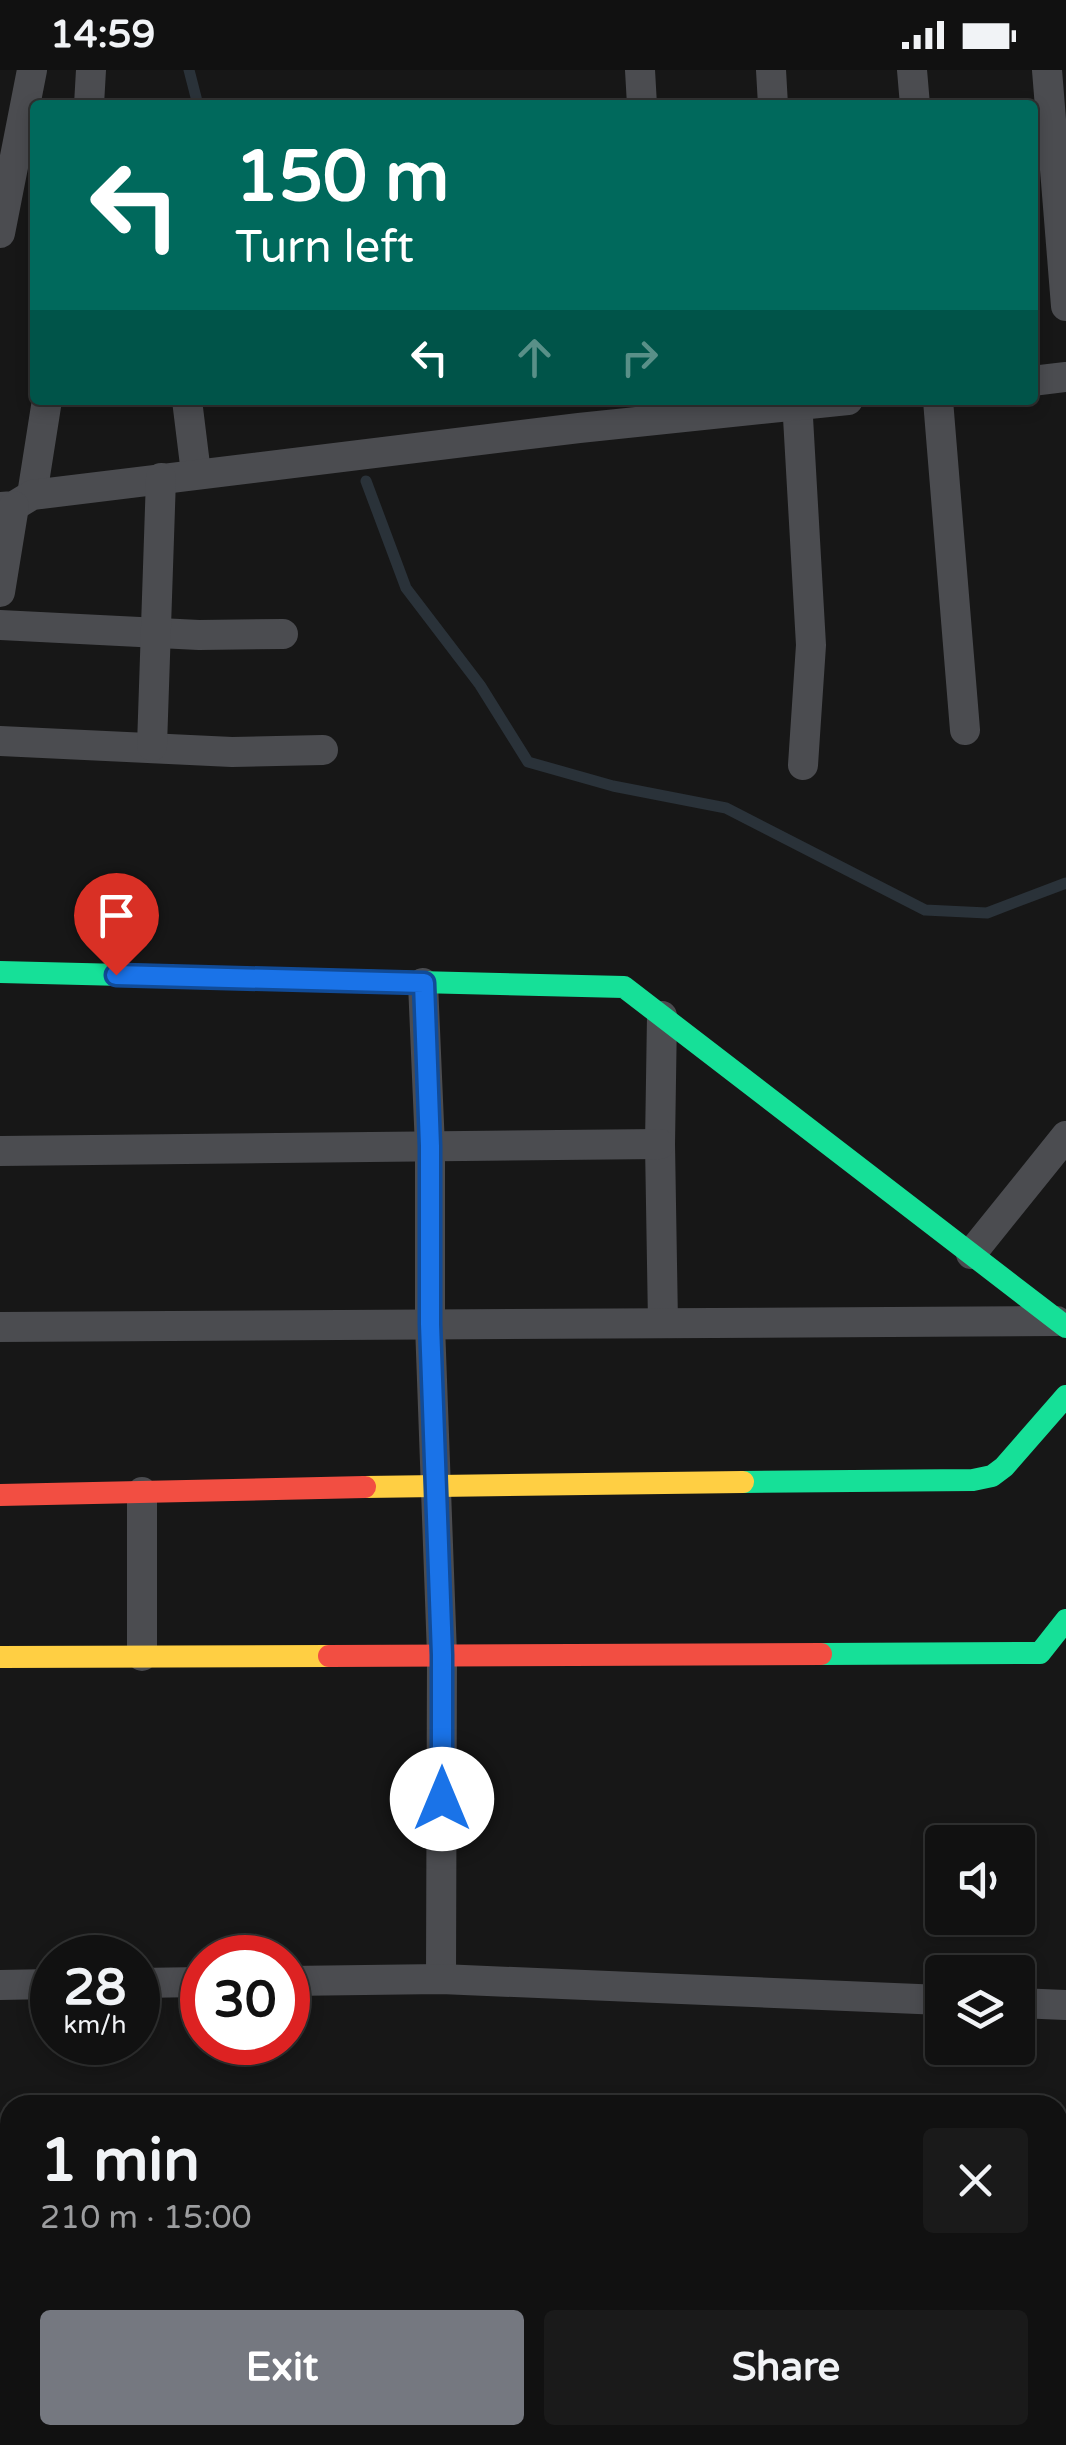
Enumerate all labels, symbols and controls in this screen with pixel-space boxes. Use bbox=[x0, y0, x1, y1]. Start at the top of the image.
text: 14:59 bbox=[50, 12, 155, 58]
text: 150 m bbox=[235, 136, 449, 220]
icon: left bbox=[70, 140, 200, 270]
text: Turn left bbox=[235, 221, 414, 275]
icon: left bbox=[402, 330, 457, 385]
icon: ahead bbox=[507, 330, 562, 385]
icon: right bbox=[612, 330, 667, 385]
pin bbox=[74, 873, 159, 976]
icon: arrive bbox=[89, 888, 144, 943]
position arrow bbox=[390, 1747, 494, 1851]
map controls bbox=[925, 1825, 1035, 2065]
button: sound bbox=[925, 1825, 1035, 1935]
speed limit sign: 30 bbox=[180, 1935, 310, 2065]
button: layers bbox=[925, 1955, 1035, 2065]
text: 28 bbox=[64, 1958, 126, 2018]
text: km/h bbox=[64, 2010, 126, 2040]
text: 1 min bbox=[40, 2125, 200, 2197]
button: close bbox=[923, 2128, 1028, 2233]
text: 210 m · 15:00 bbox=[40, 2199, 252, 2237]
button: Exit bbox=[40, 2310, 524, 2425]
button: Share bbox=[544, 2310, 1028, 2425]

